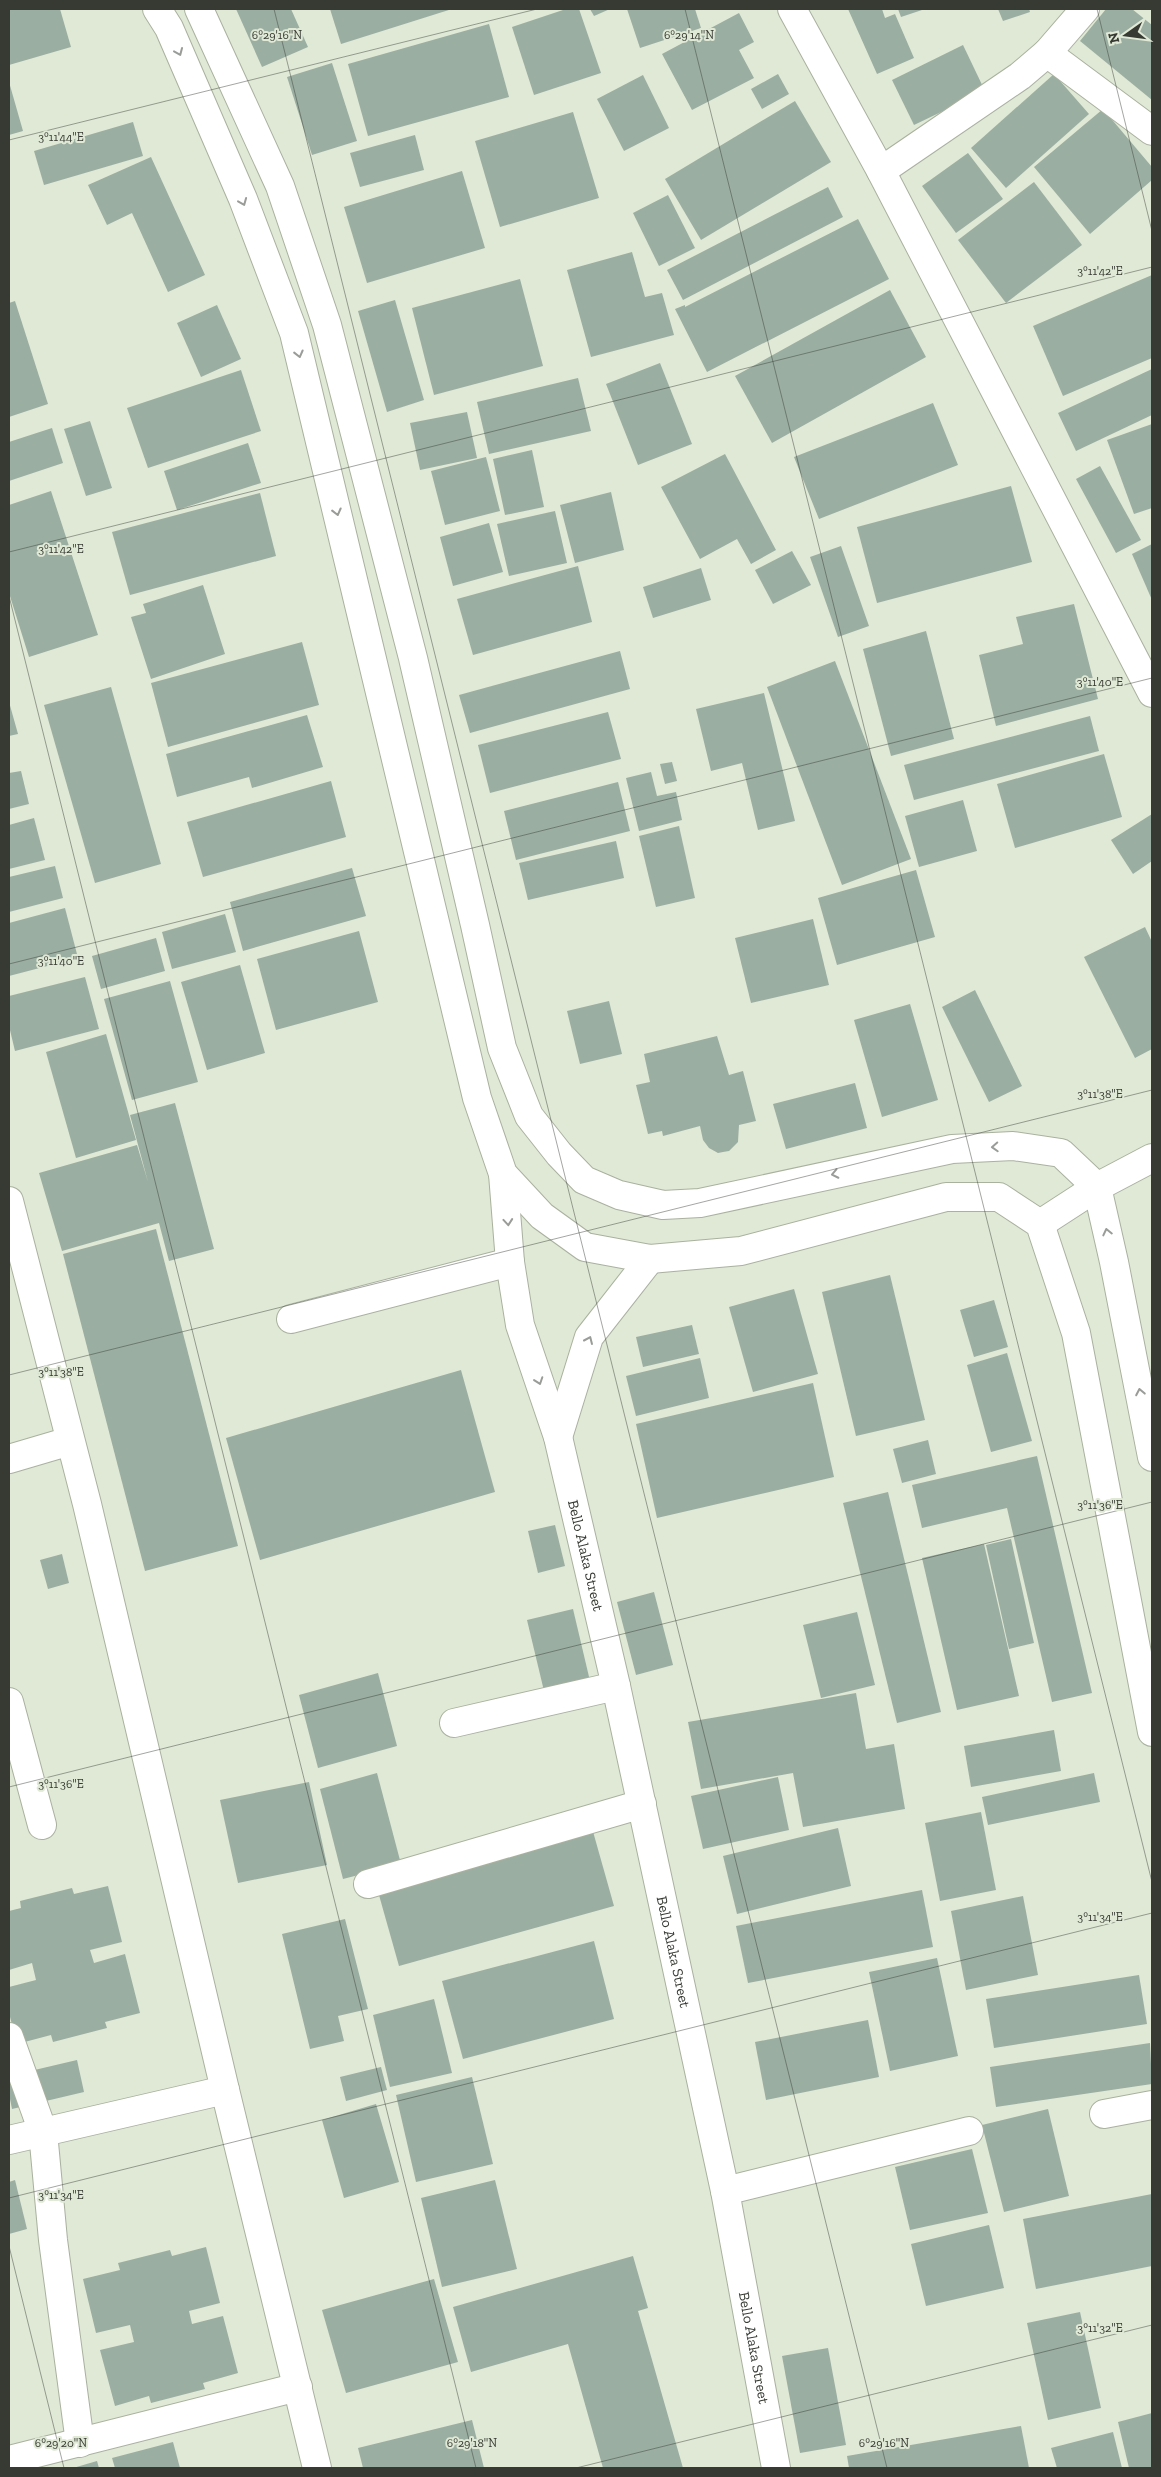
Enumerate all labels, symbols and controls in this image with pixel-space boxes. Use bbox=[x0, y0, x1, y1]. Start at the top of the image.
north arrow bbox=[1101, 10, 1151, 60]
text: 6°29'16"N bbox=[252, 28, 302, 42]
text: 6°29'14"N bbox=[664, 28, 714, 42]
text: N bbox=[1104, 30, 1123, 45]
one-way arrow bbox=[173, 47, 184, 56]
text: 3°11'44"E bbox=[38, 130, 84, 144]
one-way arrow bbox=[238, 197, 248, 205]
text: 3°11'42"E bbox=[1077, 264, 1123, 278]
one-way arrow bbox=[293, 350, 304, 359]
one-way arrow bbox=[331, 508, 342, 517]
text: 3°11'42"E bbox=[38, 542, 84, 556]
text: 3°11'40"E bbox=[1077, 675, 1123, 689]
text: 3°11'40"E bbox=[38, 954, 84, 968]
text: 3°11'38"E bbox=[1077, 1087, 1123, 1101]
one-way arrow bbox=[991, 1141, 999, 1152]
one-way arrow bbox=[831, 1168, 840, 1179]
one-way arrow bbox=[502, 1219, 513, 1227]
one-way arrow bbox=[1102, 1228, 1113, 1237]
one-way arrow bbox=[582, 1337, 592, 1346]
text: 3°11'38"E bbox=[38, 1365, 84, 1379]
one-way arrow bbox=[533, 1376, 543, 1385]
one-way arrow bbox=[1135, 1387, 1145, 1396]
street label: Bello Alaka Street bbox=[564, 1498, 607, 1613]
text: 3°11'36"E bbox=[1077, 1498, 1123, 1512]
text: 3°11'36"E bbox=[38, 1777, 84, 1791]
street label: Bello Alaka Street bbox=[653, 1894, 694, 2010]
text: 3°11'34"E bbox=[1077, 1910, 1123, 1924]
text: 3°11'34"E bbox=[38, 2188, 84, 2202]
street label: Bello Alaka Street bbox=[735, 2290, 773, 2406]
text: 3°11'32"E bbox=[1077, 2321, 1123, 2335]
text: 6°29'20"N bbox=[35, 2436, 87, 2450]
text: 6°29'18"N bbox=[447, 2436, 497, 2450]
text: 6°29'16"N bbox=[859, 2436, 909, 2450]

